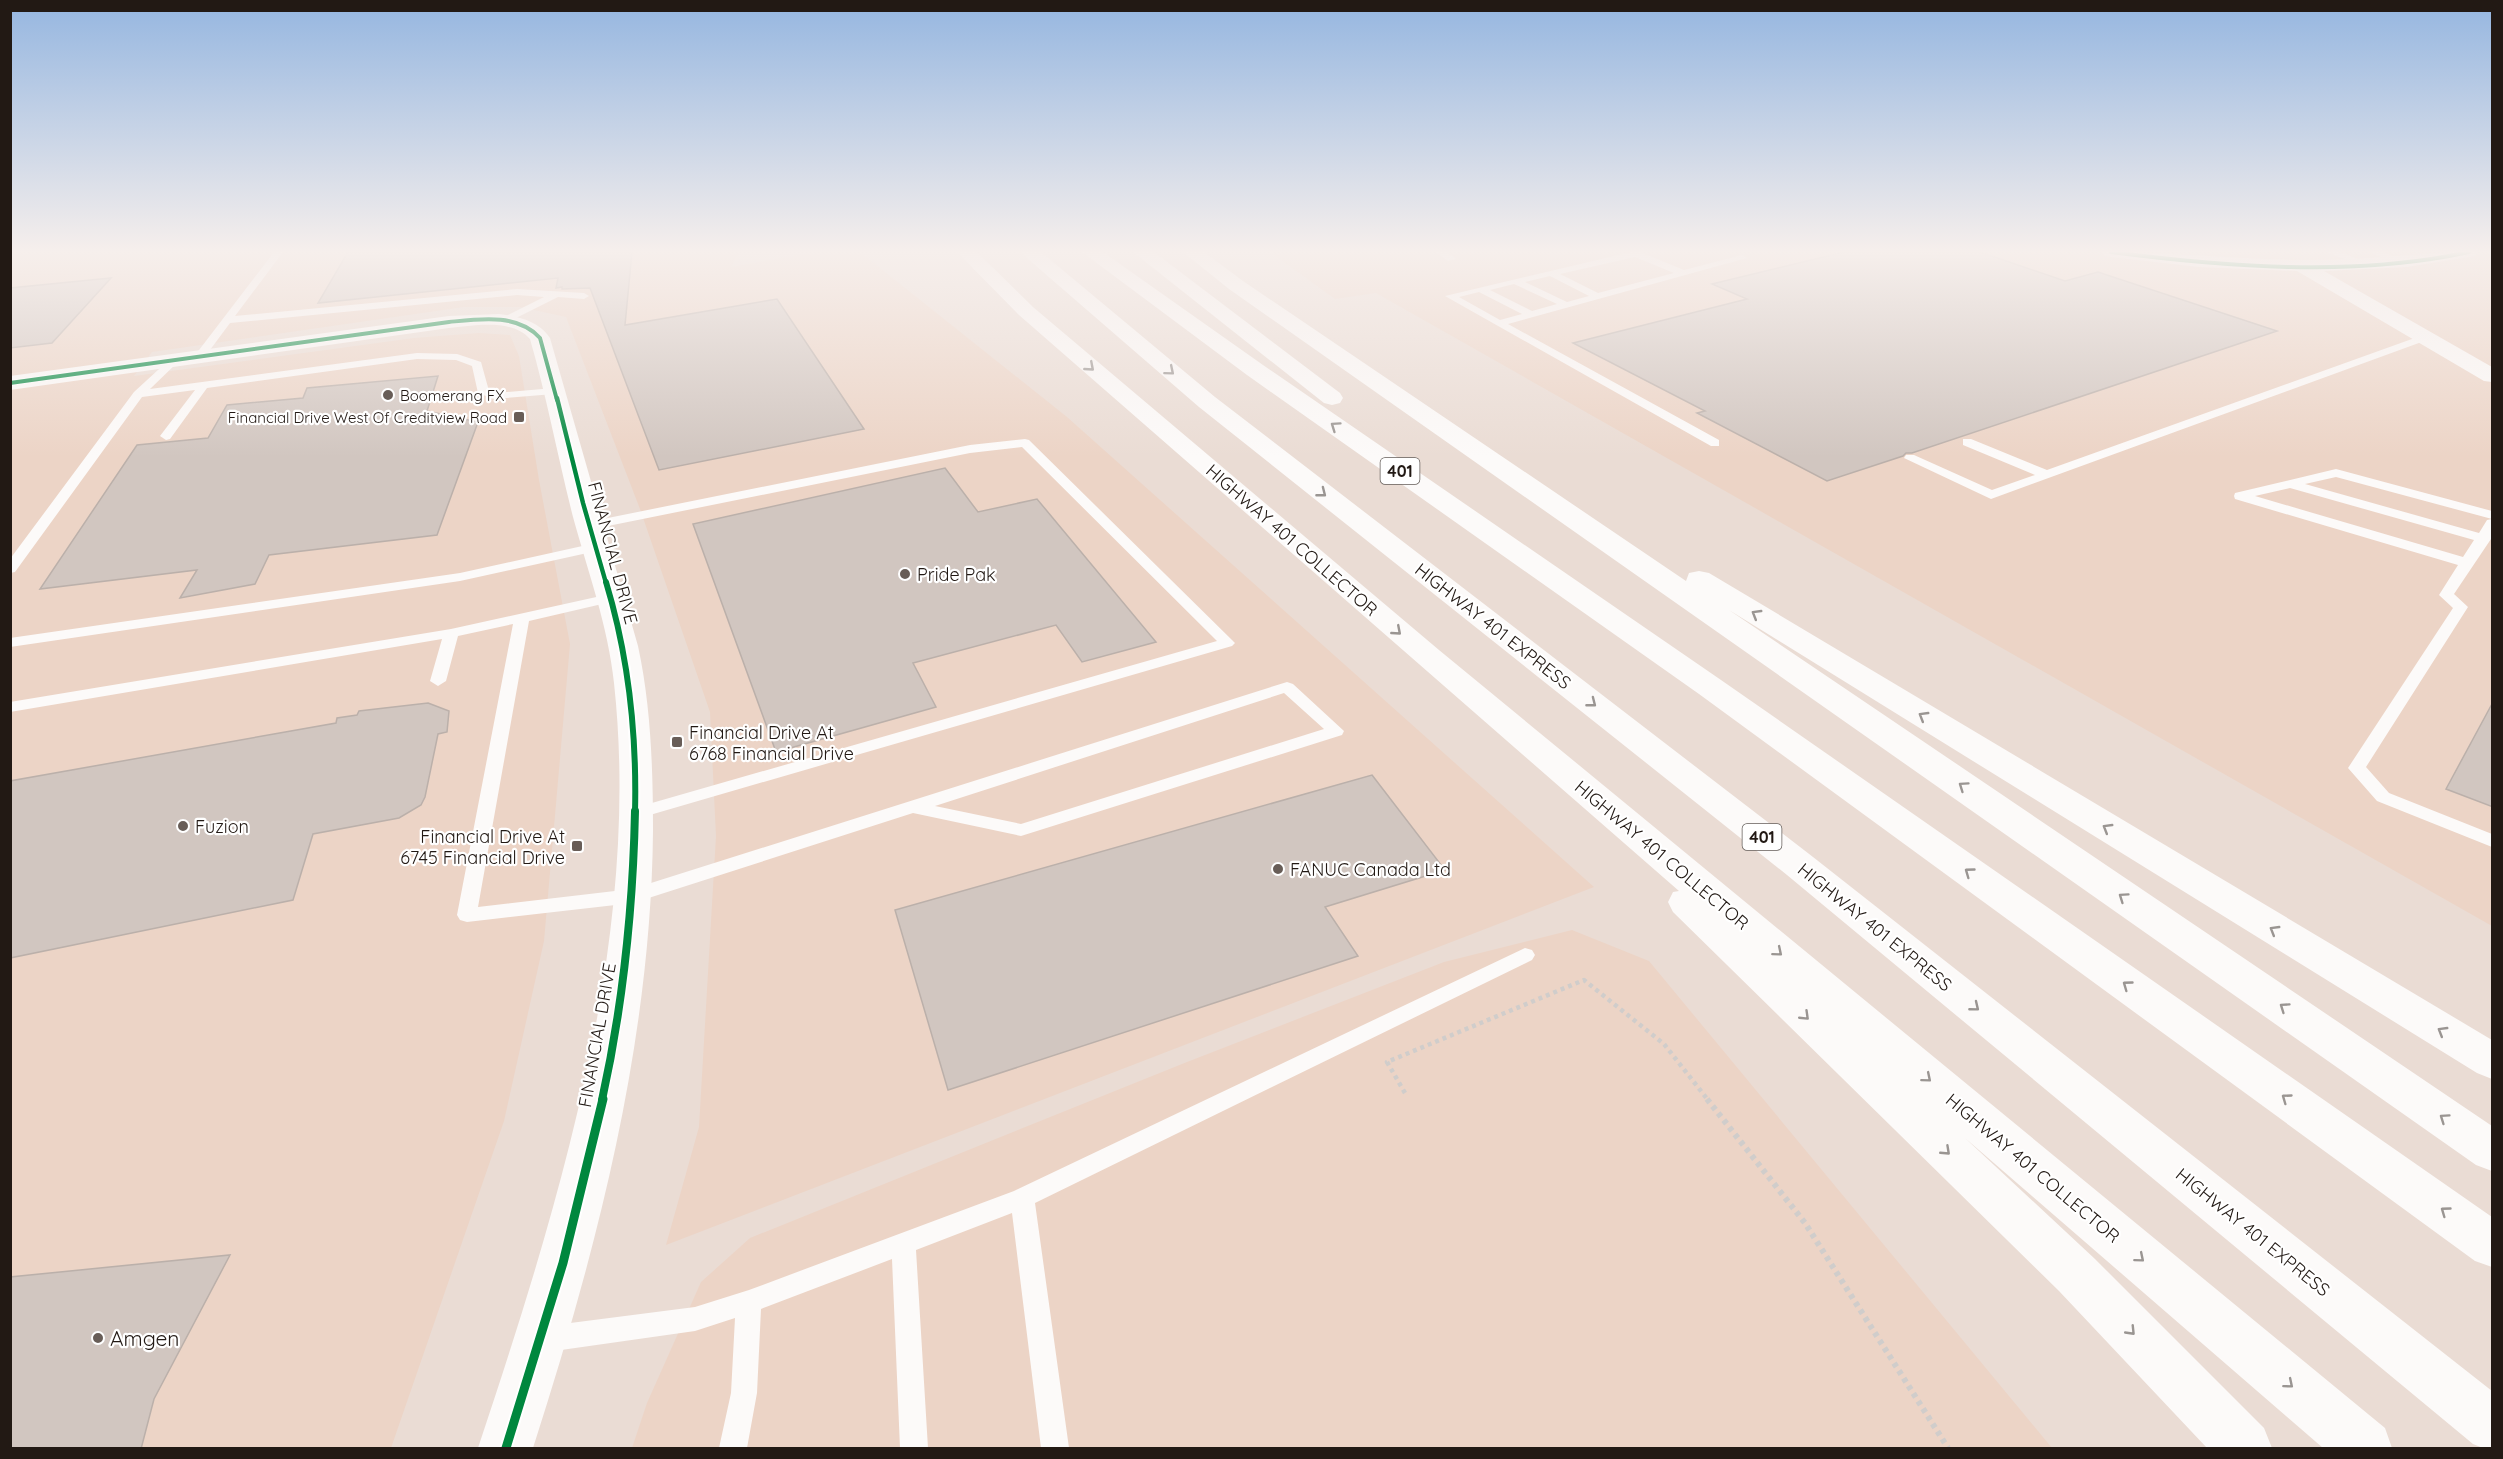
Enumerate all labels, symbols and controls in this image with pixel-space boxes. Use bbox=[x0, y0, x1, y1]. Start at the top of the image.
one-way arrow bbox=[1083, 360, 1094, 371]
one-way arrow bbox=[1163, 364, 1174, 375]
place label: Boomerang FX bbox=[400, 386, 504, 405]
marker: Boomerang FX bbox=[381, 388, 395, 402]
place label: Financial Drive West Of Creditview Road bbox=[228, 408, 507, 427]
marker: Financial Drive West Of Creditview Road bbox=[512, 410, 526, 424]
one-way arrow bbox=[1331, 422, 1342, 433]
road number: 401 bbox=[1380, 458, 1420, 484]
street label: HIGHWAY 401 COLLECTOR bbox=[1201, 459, 1383, 621]
street label: FINANCIAL DRIVE bbox=[583, 479, 643, 627]
one-way arrow bbox=[1316, 485, 1327, 496]
street label: HIGHWAY 401 EXPRESS bbox=[1410, 558, 1576, 694]
place label: Pride Pak bbox=[917, 563, 996, 586]
marker: Pride Pak bbox=[898, 567, 912, 581]
one-way arrow bbox=[1752, 610, 1762, 622]
one-way arrow bbox=[1390, 624, 1401, 635]
one-way arrow bbox=[1585, 696, 1596, 707]
one-way arrow bbox=[1919, 711, 1929, 723]
place label: Financial Drive At 6768 Financial Drive bbox=[689, 721, 854, 765]
marker: Financial Drive At 6768 Financial Drive bbox=[670, 735, 684, 749]
street label: HIGHWAY 401 COLLECTOR bbox=[1570, 775, 1754, 935]
one-way arrow bbox=[1958, 782, 1969, 793]
place label: Fuzion bbox=[195, 815, 249, 838]
marker: Fuzion bbox=[176, 819, 190, 833]
road number: 401 bbox=[1742, 824, 1782, 850]
one-way arrow bbox=[2103, 824, 2113, 836]
place label: Financial Drive At 6745 Financial Drive bbox=[400, 825, 565, 869]
marker: Financial Drive At 6745 Financial Drive bbox=[570, 839, 584, 853]
place label: FANUC Canada Ltd bbox=[1290, 858, 1451, 881]
street label: HIGHWAY 401 EXPRESS bbox=[1793, 858, 1957, 996]
marker: FANUC Canada Ltd bbox=[1271, 862, 1285, 876]
one-way arrow bbox=[1964, 868, 1975, 879]
one-way arrow bbox=[2119, 893, 2130, 904]
one-way arrow bbox=[2270, 925, 2280, 937]
one-way arrow bbox=[1771, 945, 1782, 956]
street label: FINANCIAL DRIVE bbox=[573, 961, 621, 1109]
one-way arrow bbox=[2123, 981, 2134, 992]
one-way arrow bbox=[1968, 1000, 1979, 1011]
one-way arrow bbox=[2279, 1003, 2290, 1014]
one-way arrow bbox=[1798, 1009, 1809, 1020]
one-way arrow bbox=[2438, 1027, 2448, 1038]
one-way arrow bbox=[1920, 1071, 1931, 1082]
street label: HIGHWAY 401 COLLECTOR bbox=[1941, 1088, 2125, 1248]
one-way arrow bbox=[2282, 1094, 2293, 1105]
one-way arrow bbox=[2440, 1114, 2451, 1125]
one-way arrow bbox=[1939, 1144, 1950, 1155]
street label: HIGHWAY 401 EXPRESS bbox=[2171, 1163, 2335, 1301]
one-way arrow bbox=[2440, 1208, 2451, 1219]
one-way arrow bbox=[2133, 1251, 2144, 1262]
one-way arrow bbox=[2124, 1324, 2135, 1335]
place label: Amgen bbox=[110, 1325, 179, 1351]
marker: Amgen bbox=[91, 1331, 105, 1345]
one-way arrow bbox=[2282, 1376, 2293, 1387]

